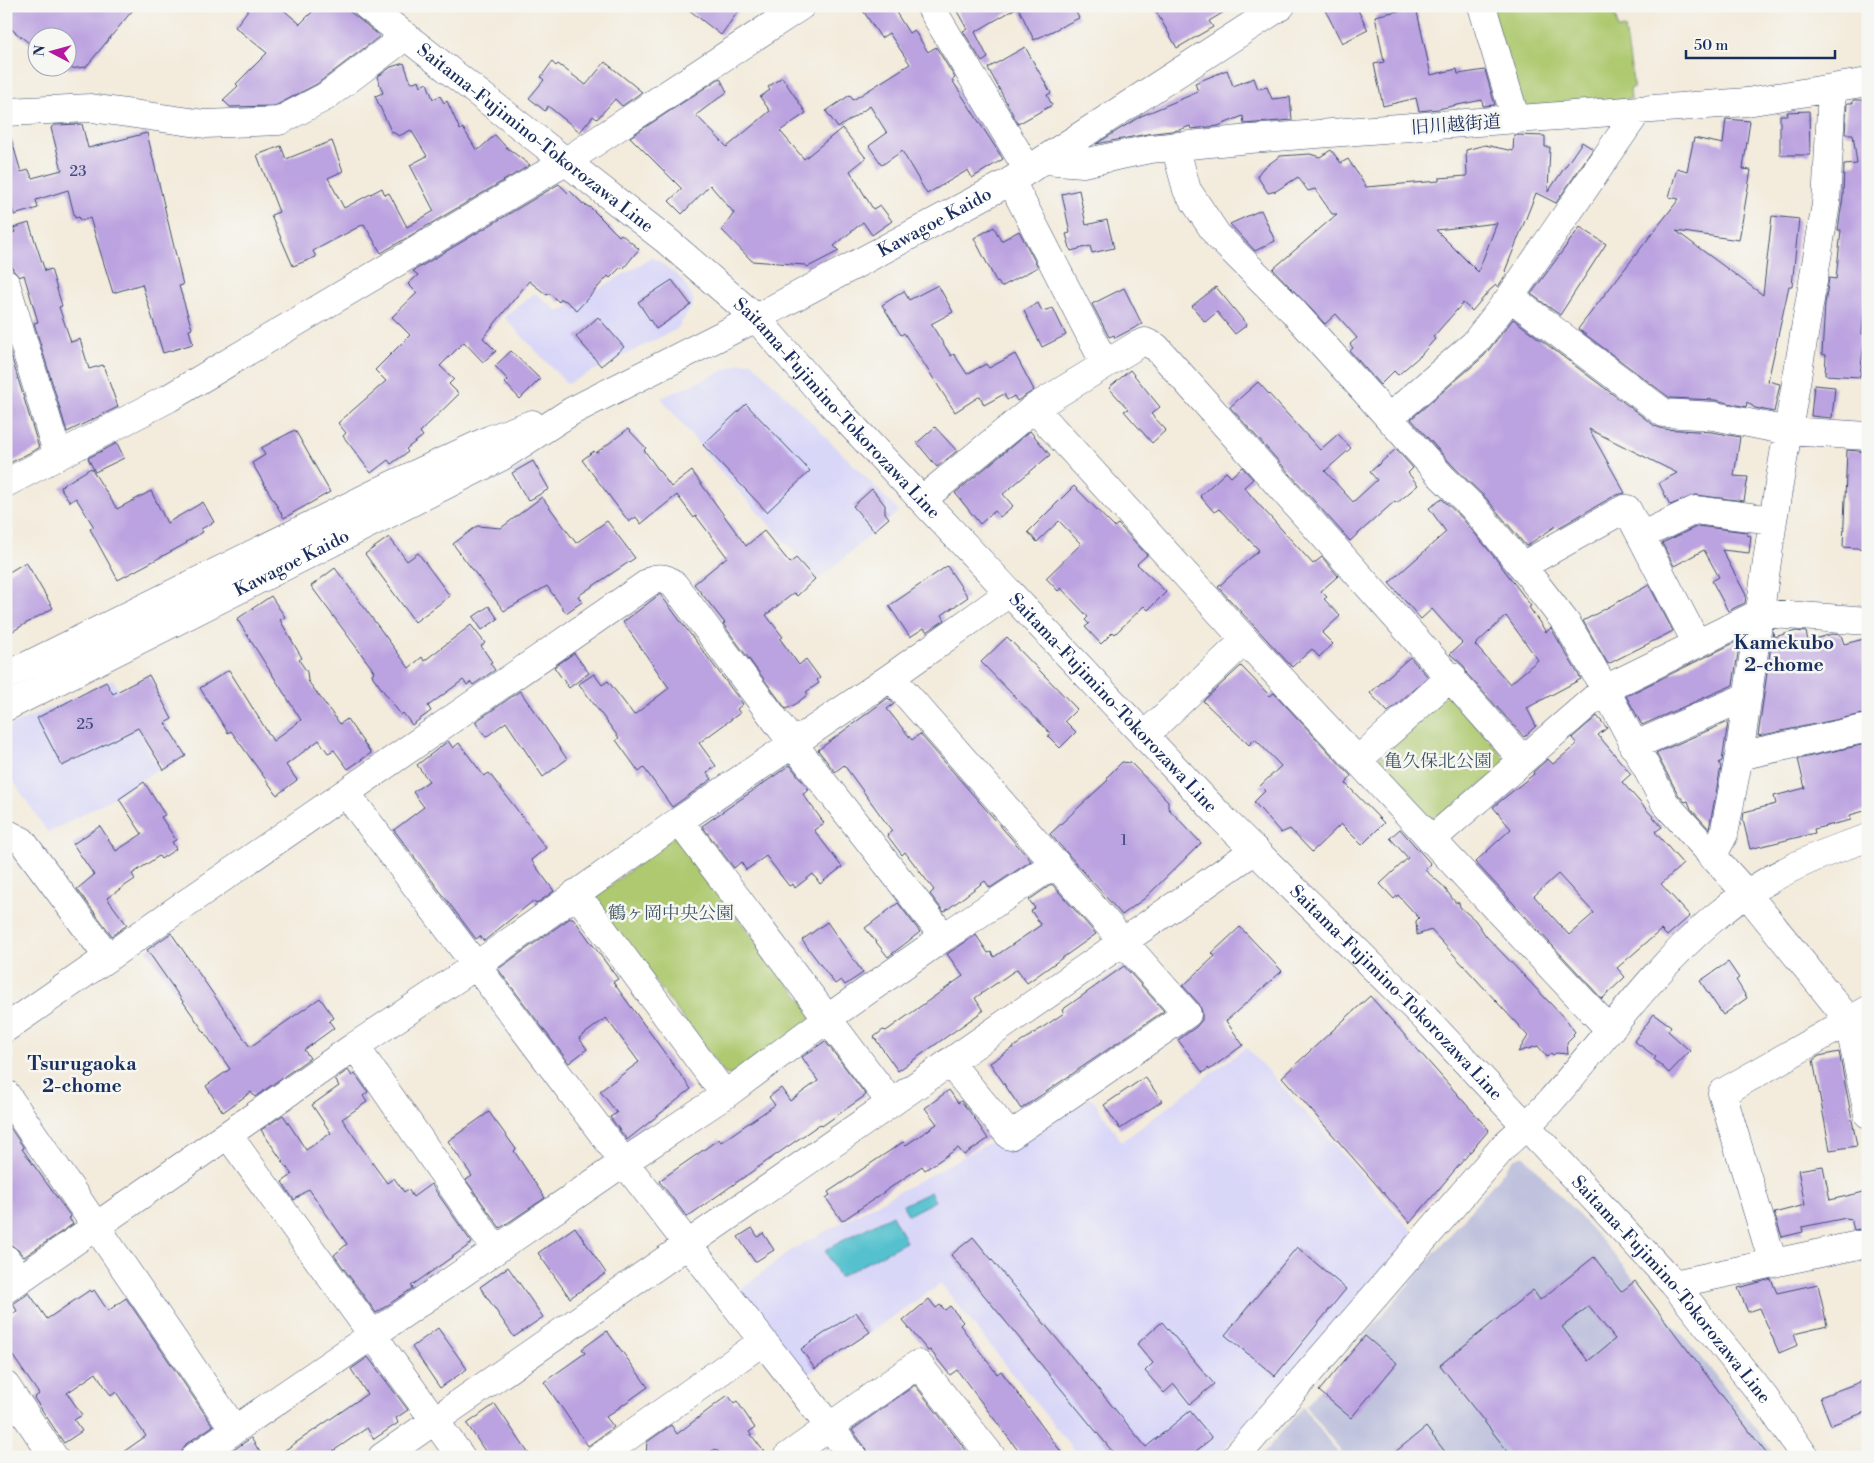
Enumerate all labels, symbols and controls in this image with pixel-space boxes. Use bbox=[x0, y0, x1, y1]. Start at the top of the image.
north arrow bbox=[28, 28, 78, 78]
scale bar bbox=[1686, 28, 1835, 60]
text: 50 m bbox=[1694, 36, 1728, 55]
street label: Saitama-Fujimino-Tokorozawa Line bbox=[413, 38, 658, 238]
text: N bbox=[31, 44, 50, 57]
street label: 旧川越街道 bbox=[1410, 110, 1502, 140]
house number: 23 bbox=[70, 162, 86, 181]
street label: Kawagoe Kaido bbox=[874, 182, 996, 262]
street label: Saitama-Fujimino-Tokorozawa Line bbox=[729, 292, 945, 524]
street label: Kawagoe Kaido bbox=[230, 524, 353, 601]
street label: Saitama-Fujimino-Tokorozawa Line bbox=[1004, 588, 1223, 818]
district label: Kamekubo 2-chome bbox=[1734, 631, 1834, 677]
house number: 25 bbox=[77, 715, 93, 734]
park label: 亀久保北公園 bbox=[1384, 750, 1492, 773]
house number: 1 bbox=[1121, 831, 1128, 850]
street label: Saitama-Fujimino-Tokorozawa Line bbox=[1285, 880, 1508, 1105]
park label: 鶴ヶ岡中央公園 bbox=[608, 902, 734, 925]
district label: Tsurugaoka 2-chome bbox=[28, 1052, 137, 1098]
street label: Saitama-Fujimino-Tokorozawa Line bbox=[1567, 1171, 1776, 1407]

